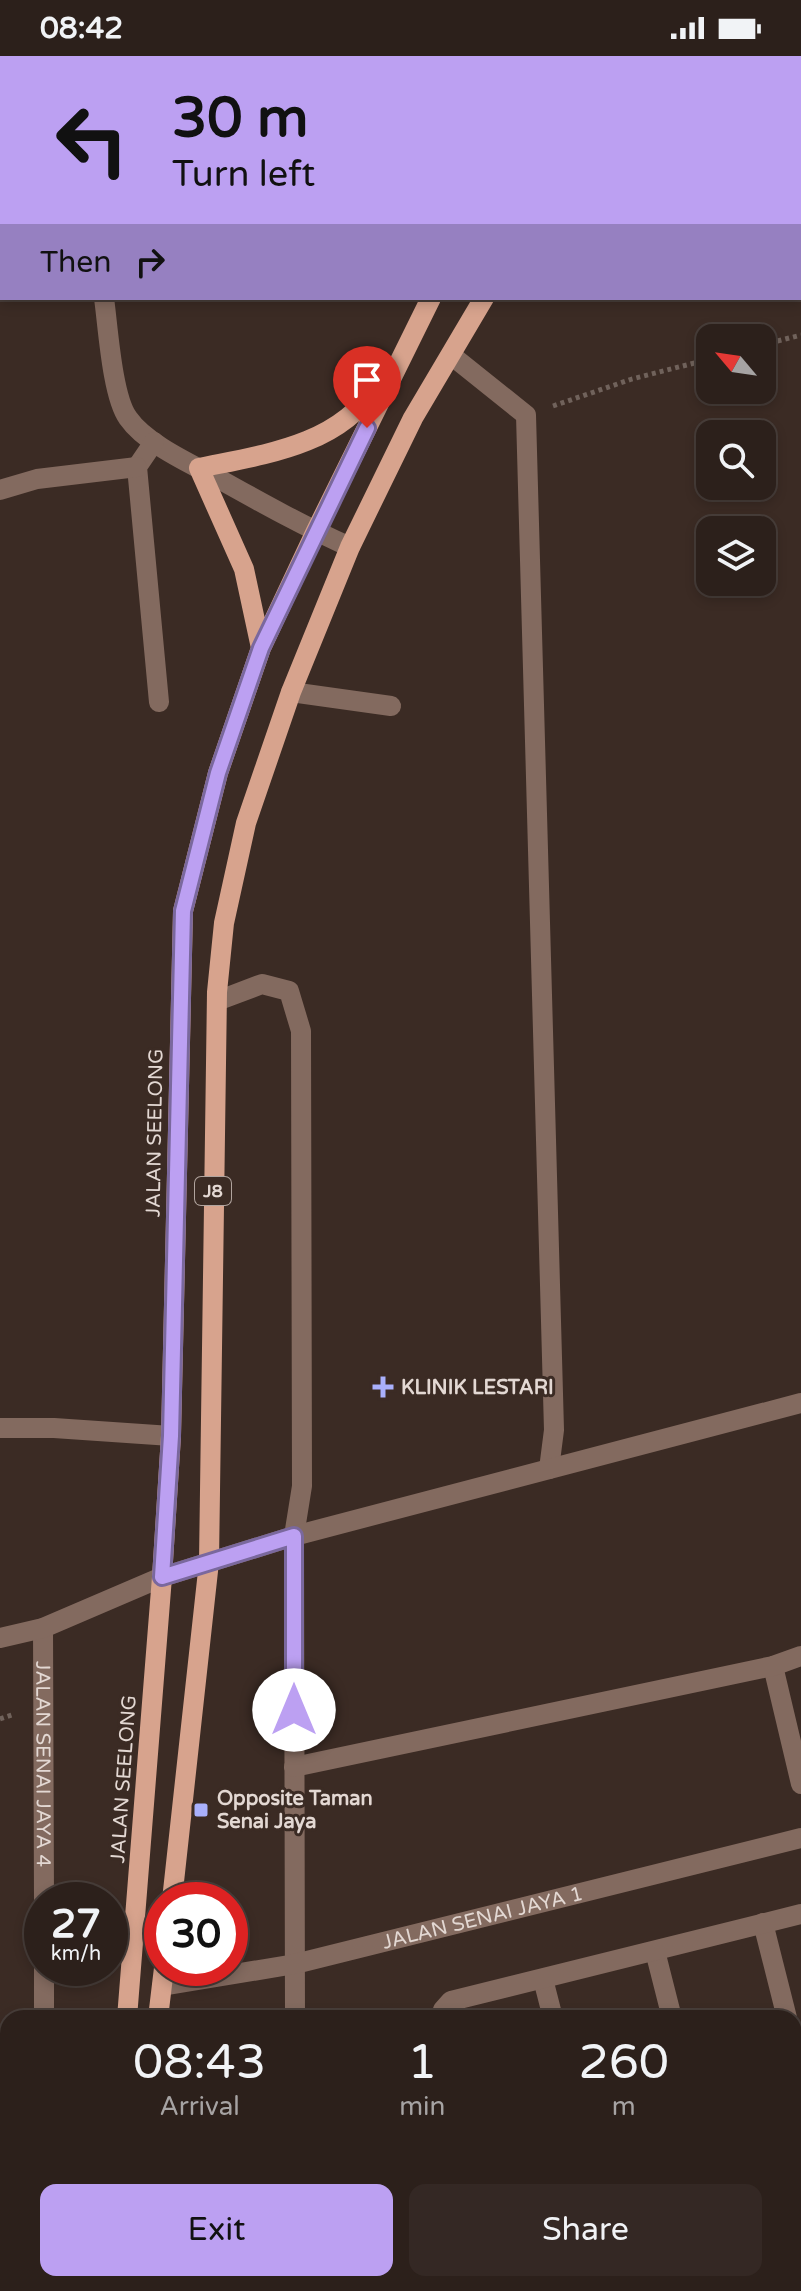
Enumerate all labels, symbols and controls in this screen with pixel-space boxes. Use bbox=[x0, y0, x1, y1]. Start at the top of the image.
text: 08:42 bbox=[40, 10, 123, 47]
text: 30 m bbox=[172, 85, 308, 152]
icon: left bbox=[40, 88, 144, 192]
text: Turn left bbox=[172, 153, 315, 196]
icon: right bbox=[128, 240, 172, 284]
text: Then bbox=[40, 244, 112, 281]
north arrow bbox=[696, 324, 776, 404]
map controls bbox=[696, 324, 776, 596]
pin bbox=[333, 346, 401, 428]
icon: arrive bbox=[345, 358, 389, 402]
button: search bbox=[696, 420, 776, 500]
button: layers bbox=[696, 516, 776, 596]
street label: JALAN SEELONG bbox=[142, 1049, 168, 1217]
road number: J8 bbox=[195, 1177, 231, 1205]
marker: KLINIK LESTARI bbox=[372, 1376, 394, 1398]
place label: KLINIK LESTARI bbox=[401, 1376, 554, 1400]
street label: JALAN SENAI JAYA 4 bbox=[30, 1661, 55, 1867]
position arrow bbox=[252, 1668, 336, 1752]
street label: JALAN SEELONG bbox=[106, 1694, 142, 1864]
place label: Opposite Taman Senai Jaya bbox=[217, 1787, 373, 1834]
marker: Opposite Taman Senai Jaya bbox=[192, 1801, 210, 1819]
speed limit sign: 30 bbox=[144, 1882, 248, 1986]
street label: JALAN SENAI JAYA 1 bbox=[380, 1882, 586, 1955]
text: 27 bbox=[51, 1900, 101, 1948]
text: km/h bbox=[51, 1942, 101, 1966]
text: 08:43 bbox=[133, 2034, 266, 2092]
text: 1 bbox=[407, 2034, 437, 2092]
text: 260 bbox=[578, 2034, 669, 2092]
text: Arrival bbox=[159, 2091, 240, 2122]
text: min bbox=[399, 2091, 445, 2122]
text: m bbox=[612, 2091, 636, 2122]
button: Exit bbox=[40, 2184, 393, 2276]
button: Share bbox=[409, 2184, 762, 2276]

